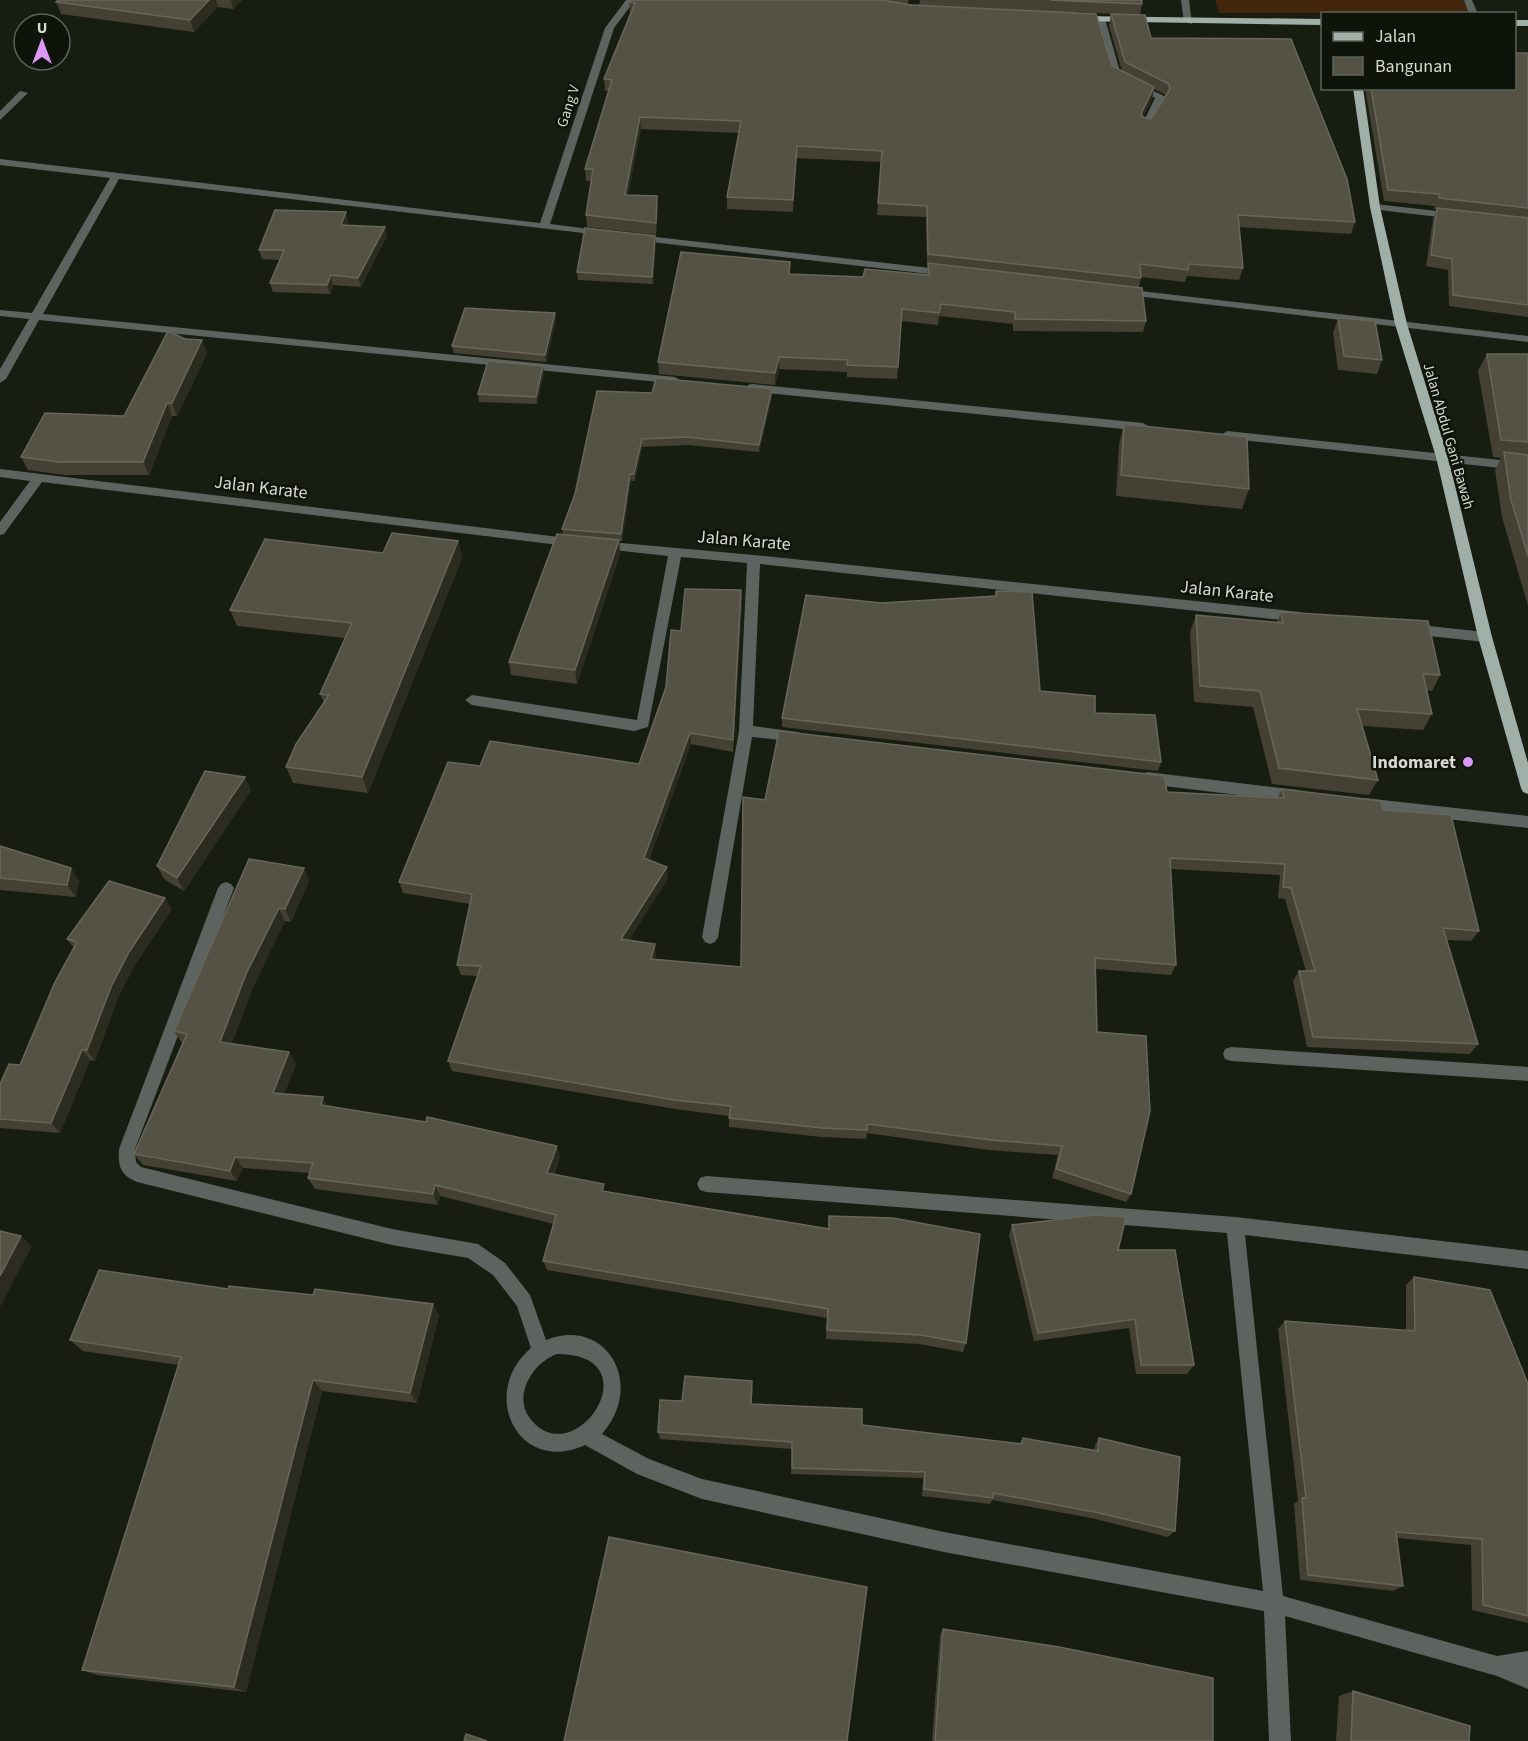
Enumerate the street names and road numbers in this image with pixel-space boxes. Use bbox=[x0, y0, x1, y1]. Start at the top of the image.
street label: Gang V bbox=[552, 82, 585, 130]
street label: Jalan Abdul Gani Bawah bbox=[1418, 360, 1479, 512]
street label: Jalan Karate bbox=[213, 469, 309, 506]
street label: Jalan Karate bbox=[696, 524, 792, 557]
street label: Jalan Karate bbox=[1179, 574, 1275, 609]

